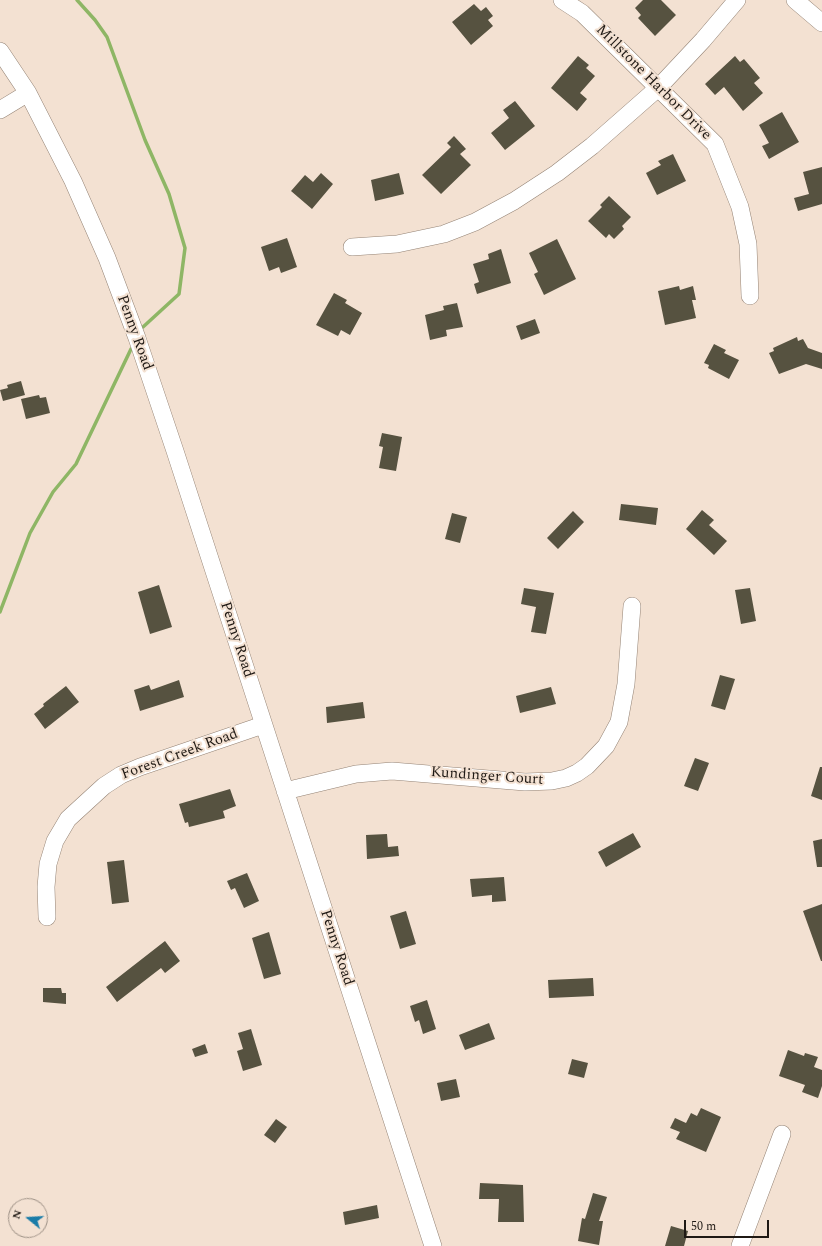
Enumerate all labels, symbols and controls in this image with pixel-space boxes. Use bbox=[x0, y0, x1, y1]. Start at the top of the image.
street label: Millstone Harbor Drive bbox=[592, 22, 714, 144]
street label: Penny Road bbox=[112, 293, 156, 373]
street label: Penny Road bbox=[215, 600, 257, 680]
street label: Forest Creek Road bbox=[119, 726, 241, 784]
street label: Kundinger Court bbox=[430, 764, 544, 790]
street label: Penny Road bbox=[315, 908, 357, 988]
north arrow bbox=[8, 1198, 48, 1238]
text: N bbox=[8, 1208, 27, 1221]
scale bar bbox=[686, 1212, 771, 1238]
text: 50 m bbox=[691, 1217, 716, 1236]

